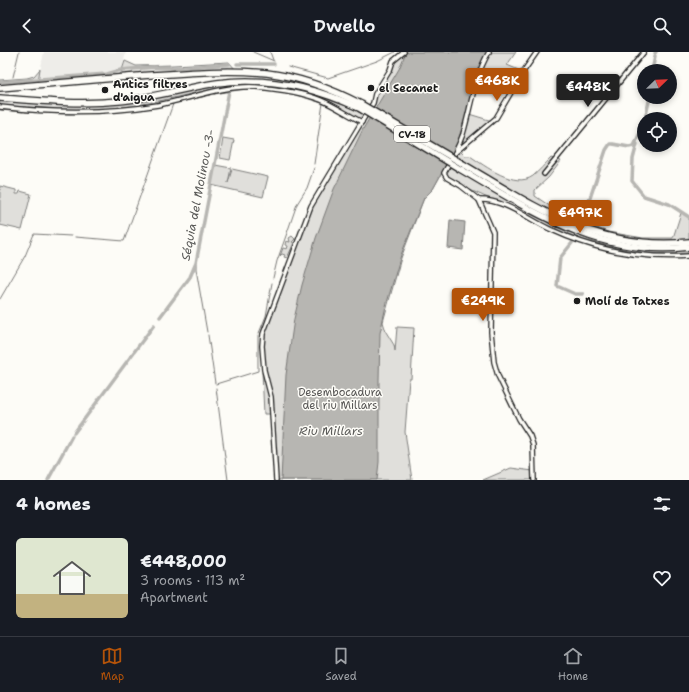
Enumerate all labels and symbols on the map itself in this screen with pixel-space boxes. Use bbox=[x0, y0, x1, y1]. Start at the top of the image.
north arrow bbox=[637, 64, 677, 104]
pin: €468K bbox=[469, 68, 525, 102]
pin: €448K bbox=[560, 74, 616, 108]
place label: Antics filtres d'aigua bbox=[113, 77, 188, 105]
place label: el Secanet bbox=[379, 81, 439, 96]
marker: el Secanet bbox=[366, 83, 376, 93]
marker: Antics filtres d'aigua bbox=[100, 85, 110, 95]
road number: CV-18 bbox=[394, 126, 430, 142]
water label: Séquia del Molinou -3- bbox=[177, 128, 219, 262]
pin: €497K bbox=[552, 200, 608, 234]
pin: €249K bbox=[455, 288, 511, 322]
place label: Molí de Tatxes bbox=[585, 294, 670, 309]
marker: Molí de Tatxes bbox=[572, 296, 582, 306]
park label: Desembocadura del riu Millars bbox=[298, 385, 382, 413]
water label: Riu Millars bbox=[299, 423, 363, 439]

